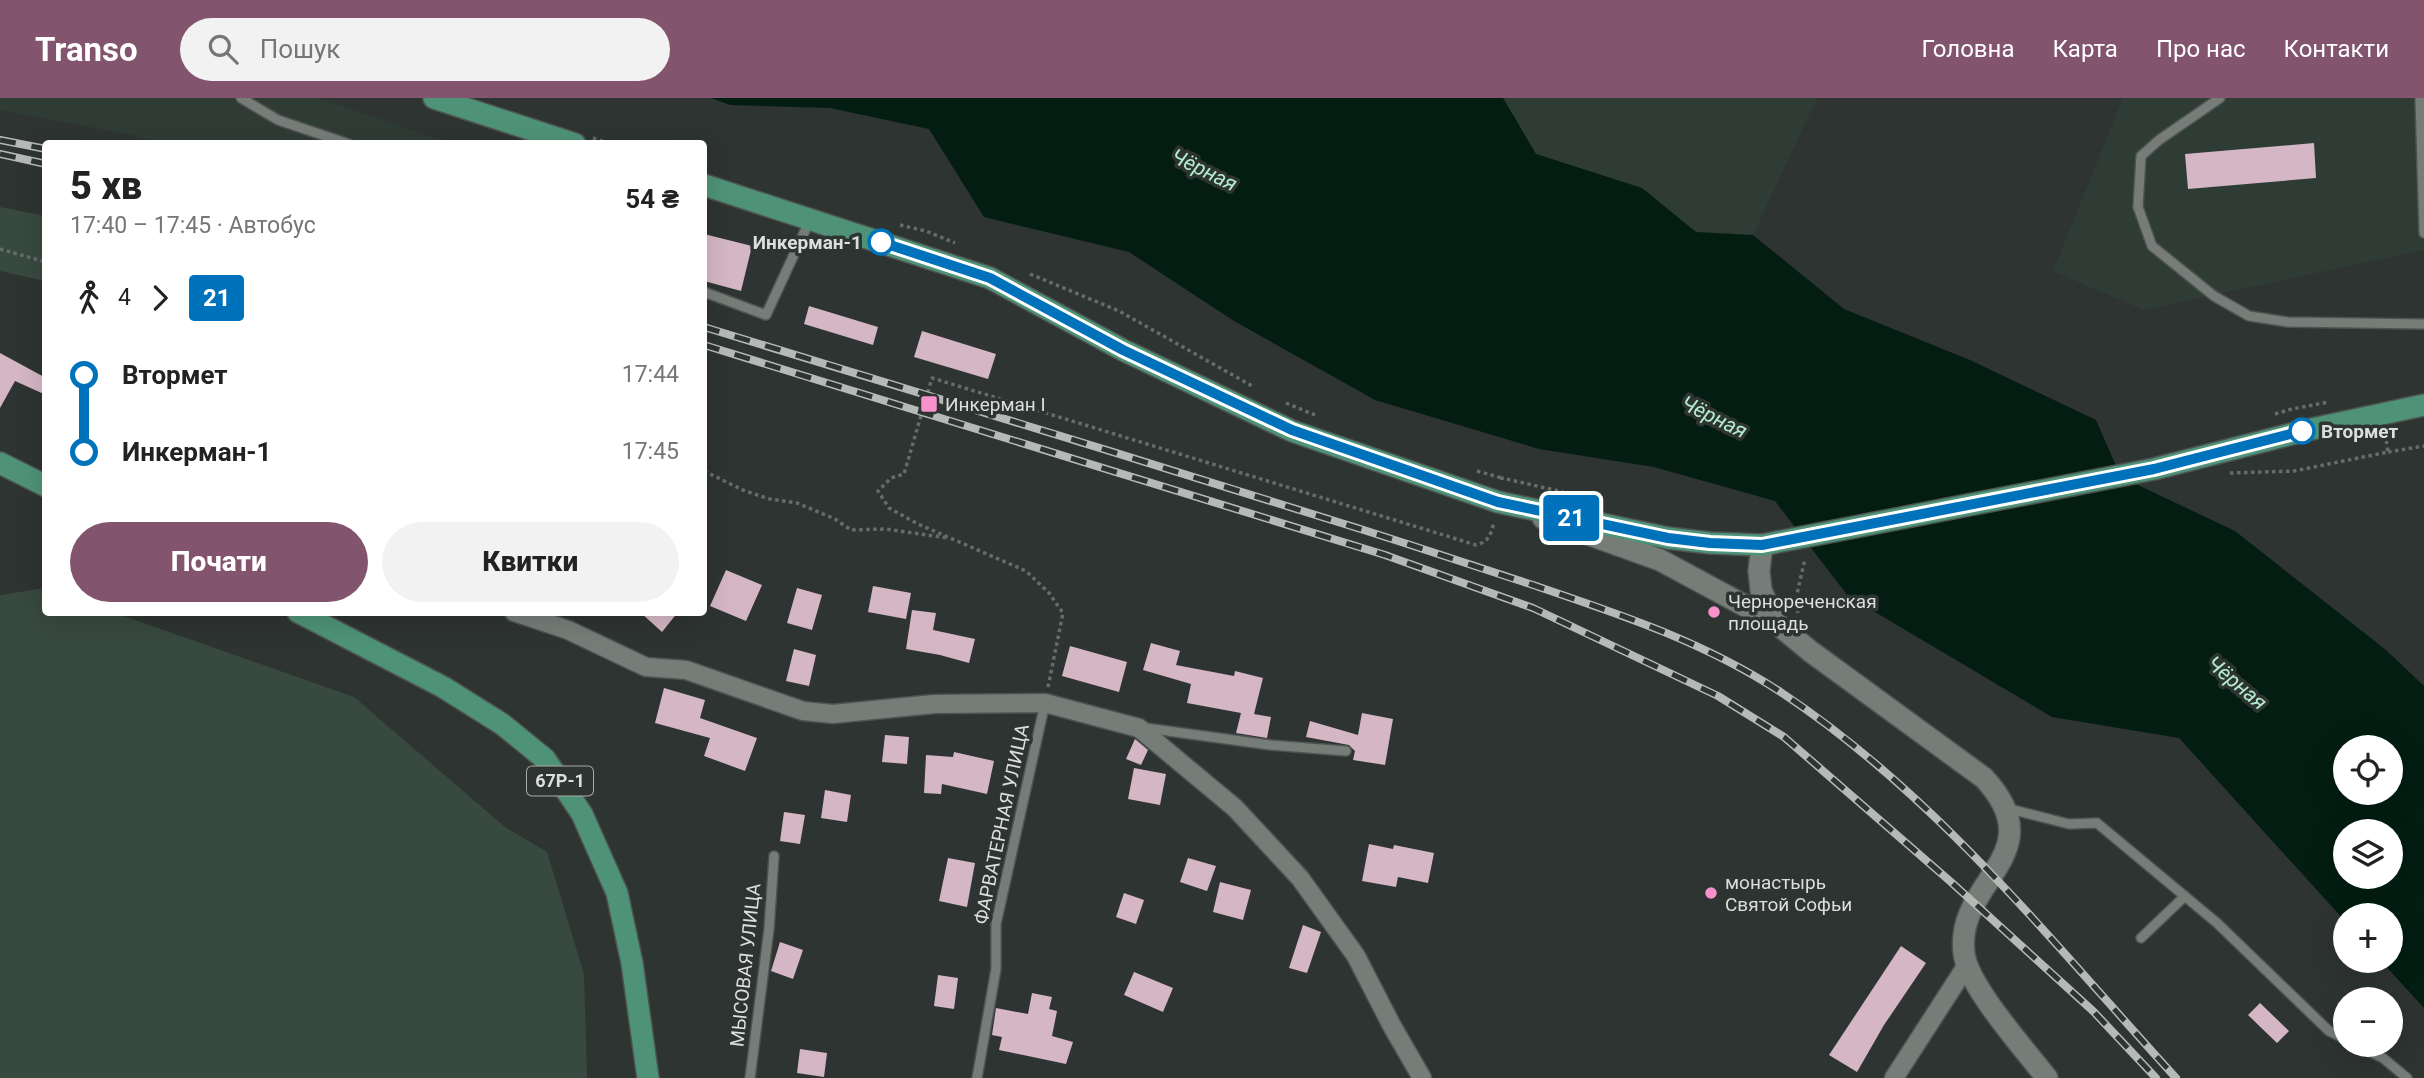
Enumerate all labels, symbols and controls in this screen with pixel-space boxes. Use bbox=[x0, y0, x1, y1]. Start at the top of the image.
search box bbox=[180, 18, 670, 81]
text: Transo bbox=[35, 30, 138, 69]
icon: search bbox=[204, 30, 242, 68]
text: Пошук bbox=[260, 34, 340, 64]
text: Головна bbox=[1922, 35, 2014, 63]
text: Карта bbox=[2052, 35, 2118, 63]
text: Про нас bbox=[2156, 35, 2246, 63]
text: Контакти bbox=[2284, 35, 2389, 63]
water label: Чёрная bbox=[1167, 144, 1241, 196]
text: 5 хв bbox=[70, 164, 142, 208]
text: 54 ₴ bbox=[625, 184, 679, 214]
text: 17:40 – 17:45 · Автобус bbox=[70, 212, 316, 239]
marker: Инкерман-1 bbox=[868, 229, 894, 255]
place label: Инкерман-1 bbox=[753, 231, 862, 254]
icon: walk bbox=[70, 279, 108, 317]
icon: forward bbox=[141, 279, 179, 317]
text: 4 bbox=[118, 284, 131, 311]
text: 21 bbox=[203, 284, 230, 312]
text: Втормет bbox=[122, 360, 228, 390]
text: 17:44 bbox=[622, 361, 679, 388]
water label: Чёрная bbox=[1677, 391, 1751, 443]
place label: Инкерман I bbox=[945, 393, 1046, 416]
marker: Инкерман I bbox=[919, 394, 939, 414]
marker: Втормет bbox=[2289, 418, 2315, 444]
place label: Втормет bbox=[2321, 420, 2399, 443]
text: Инкерман-1 bbox=[122, 437, 272, 467]
text: 17:45 bbox=[622, 438, 679, 465]
line badge: 21 bbox=[1540, 495, 1602, 541]
text: 21 bbox=[1557, 504, 1585, 532]
button: Почати bbox=[70, 522, 368, 602]
button: Квитки bbox=[382, 522, 679, 602]
place label: Чернореченская площадь bbox=[1728, 590, 1877, 635]
marker: Чернореченская площадь bbox=[1706, 604, 1722, 620]
water label: Чёрная bbox=[2202, 651, 2272, 715]
street label: ФАРВАТЕРНАЯ УЛИЦА bbox=[969, 721, 1034, 926]
map controls bbox=[2333, 735, 2403, 1057]
button: locate bbox=[2333, 735, 2403, 805]
road number: 67Р-1 bbox=[527, 766, 593, 796]
button: layers bbox=[2333, 819, 2403, 889]
place label: монастырь Святой Софьи bbox=[1725, 871, 1852, 916]
street label: МЫСОВАЯ УЛИЦА bbox=[725, 881, 766, 1048]
marker: монастырь Святой Софьи bbox=[1703, 885, 1719, 901]
button: + bbox=[2333, 903, 2403, 973]
button: − bbox=[2333, 987, 2403, 1057]

